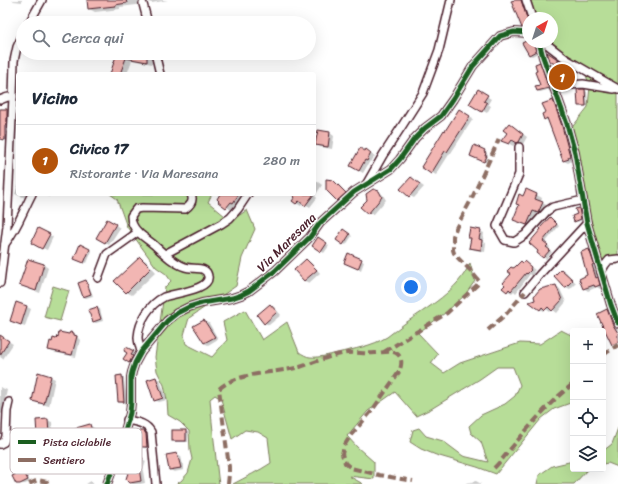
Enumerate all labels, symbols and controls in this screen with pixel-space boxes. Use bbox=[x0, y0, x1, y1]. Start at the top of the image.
north arrow bbox=[522, 12, 558, 48]
search box bbox=[16, 16, 316, 60]
text: Cerca qui bbox=[62, 25, 124, 51]
icon: search bbox=[30, 27, 52, 49]
pin: 1 bbox=[549, 62, 575, 92]
text: Vicino bbox=[32, 83, 78, 113]
text: Civico 17 bbox=[70, 136, 128, 162]
text: 1 bbox=[42, 149, 48, 172]
text: 280 m bbox=[263, 149, 300, 172]
text: Ristorante · Via Maresana bbox=[70, 162, 218, 185]
street label: Via Maresana bbox=[251, 207, 322, 278]
your location bbox=[401, 277, 421, 297]
map controls bbox=[570, 328, 606, 472]
button: + bbox=[570, 328, 606, 364]
button: − bbox=[570, 364, 606, 400]
button: locate bbox=[570, 400, 606, 436]
legend bbox=[10, 428, 142, 474]
text: Pista ciclabile bbox=[43, 433, 112, 452]
button: layers bbox=[570, 436, 606, 472]
text: Sentiero bbox=[43, 451, 85, 470]

